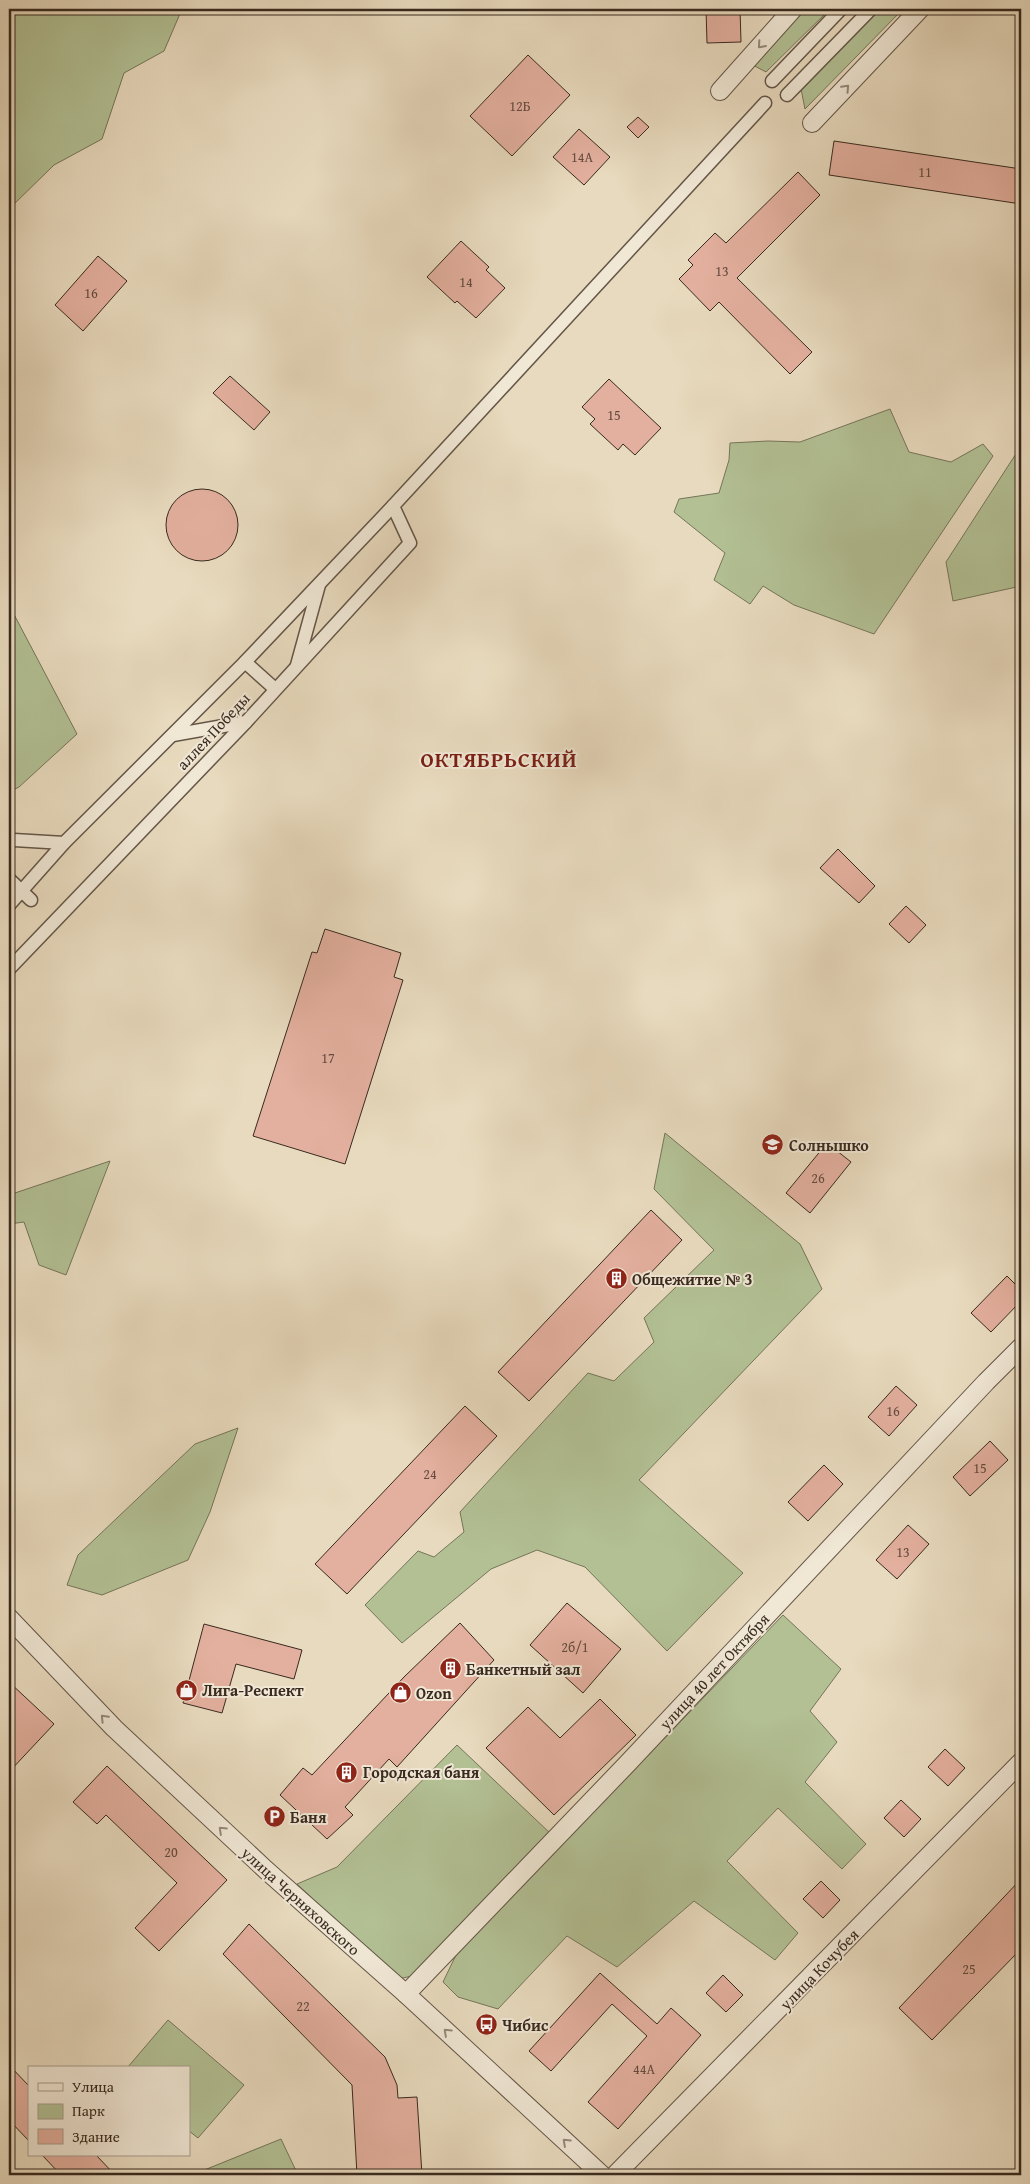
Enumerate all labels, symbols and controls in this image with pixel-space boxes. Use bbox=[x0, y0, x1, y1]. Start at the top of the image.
one-way arrow bbox=[757, 40, 766, 49]
one-way arrow bbox=[840, 85, 849, 94]
house number: 12Б bbox=[509, 96, 531, 116]
house number: 14А bbox=[571, 147, 593, 167]
house number: 11 bbox=[918, 162, 932, 182]
house number: 13 bbox=[715, 261, 729, 281]
house number: 14 bbox=[459, 272, 473, 292]
house number: 16 bbox=[84, 283, 98, 303]
house number: 15 bbox=[607, 405, 621, 425]
street label: аллея Победы bbox=[171, 687, 255, 775]
district label: ОКТЯБРЬСКИЙ bbox=[420, 744, 578, 775]
house number: 17 bbox=[321, 1048, 335, 1068]
school or university icon: Солнышко bbox=[761, 1133, 785, 1157]
place label: Солнышко bbox=[789, 1133, 869, 1157]
house number: 26 bbox=[811, 1168, 825, 1188]
building icon: Общежитие № 3 bbox=[604, 1267, 628, 1291]
place label: Общежитие № 3 bbox=[632, 1267, 753, 1291]
house number: 16 bbox=[886, 1401, 900, 1421]
house number: 15 bbox=[973, 1458, 987, 1478]
house number: 24 bbox=[423, 1464, 437, 1484]
house number: 13 bbox=[896, 1542, 910, 1562]
street label: улица 40 лет Октября bbox=[653, 1607, 775, 1736]
house number: 2б/1 bbox=[561, 1637, 589, 1657]
building icon: Банкетный зал bbox=[438, 1657, 462, 1681]
place label: Банкетный зал bbox=[466, 1657, 581, 1681]
shop icon: Лига-Респект bbox=[174, 1678, 198, 1702]
place label: Лига-Респект bbox=[202, 1678, 304, 1702]
shop icon: Ozon bbox=[388, 1681, 412, 1705]
place label: Ozon bbox=[416, 1681, 452, 1705]
one-way arrow bbox=[101, 1715, 110, 1724]
building icon: Городская баня bbox=[335, 1760, 359, 1784]
place label: Городская баня bbox=[363, 1760, 480, 1784]
parking icon: Баня bbox=[262, 1805, 286, 1829]
place label: Баня bbox=[290, 1805, 327, 1829]
one-way arrow bbox=[219, 1827, 228, 1836]
street label: улица Черняховского bbox=[235, 1840, 366, 1961]
house number: 20 bbox=[164, 1842, 178, 1862]
street label: улица Кочубея bbox=[773, 1923, 864, 2016]
house number: 25 bbox=[962, 1959, 976, 1979]
house number: 22 bbox=[296, 1996, 310, 2016]
bus stop icon: Чибис bbox=[474, 2013, 498, 2037]
place label: Чибис bbox=[502, 2013, 549, 2037]
one-way arrow bbox=[444, 2029, 453, 2038]
house number: 44А bbox=[633, 2059, 655, 2079]
legend bbox=[28, 2066, 190, 2156]
text: Улица bbox=[72, 2076, 115, 2097]
text: Парк bbox=[72, 2100, 105, 2121]
text: Здание bbox=[72, 2126, 120, 2147]
one-way arrow bbox=[563, 2139, 572, 2148]

